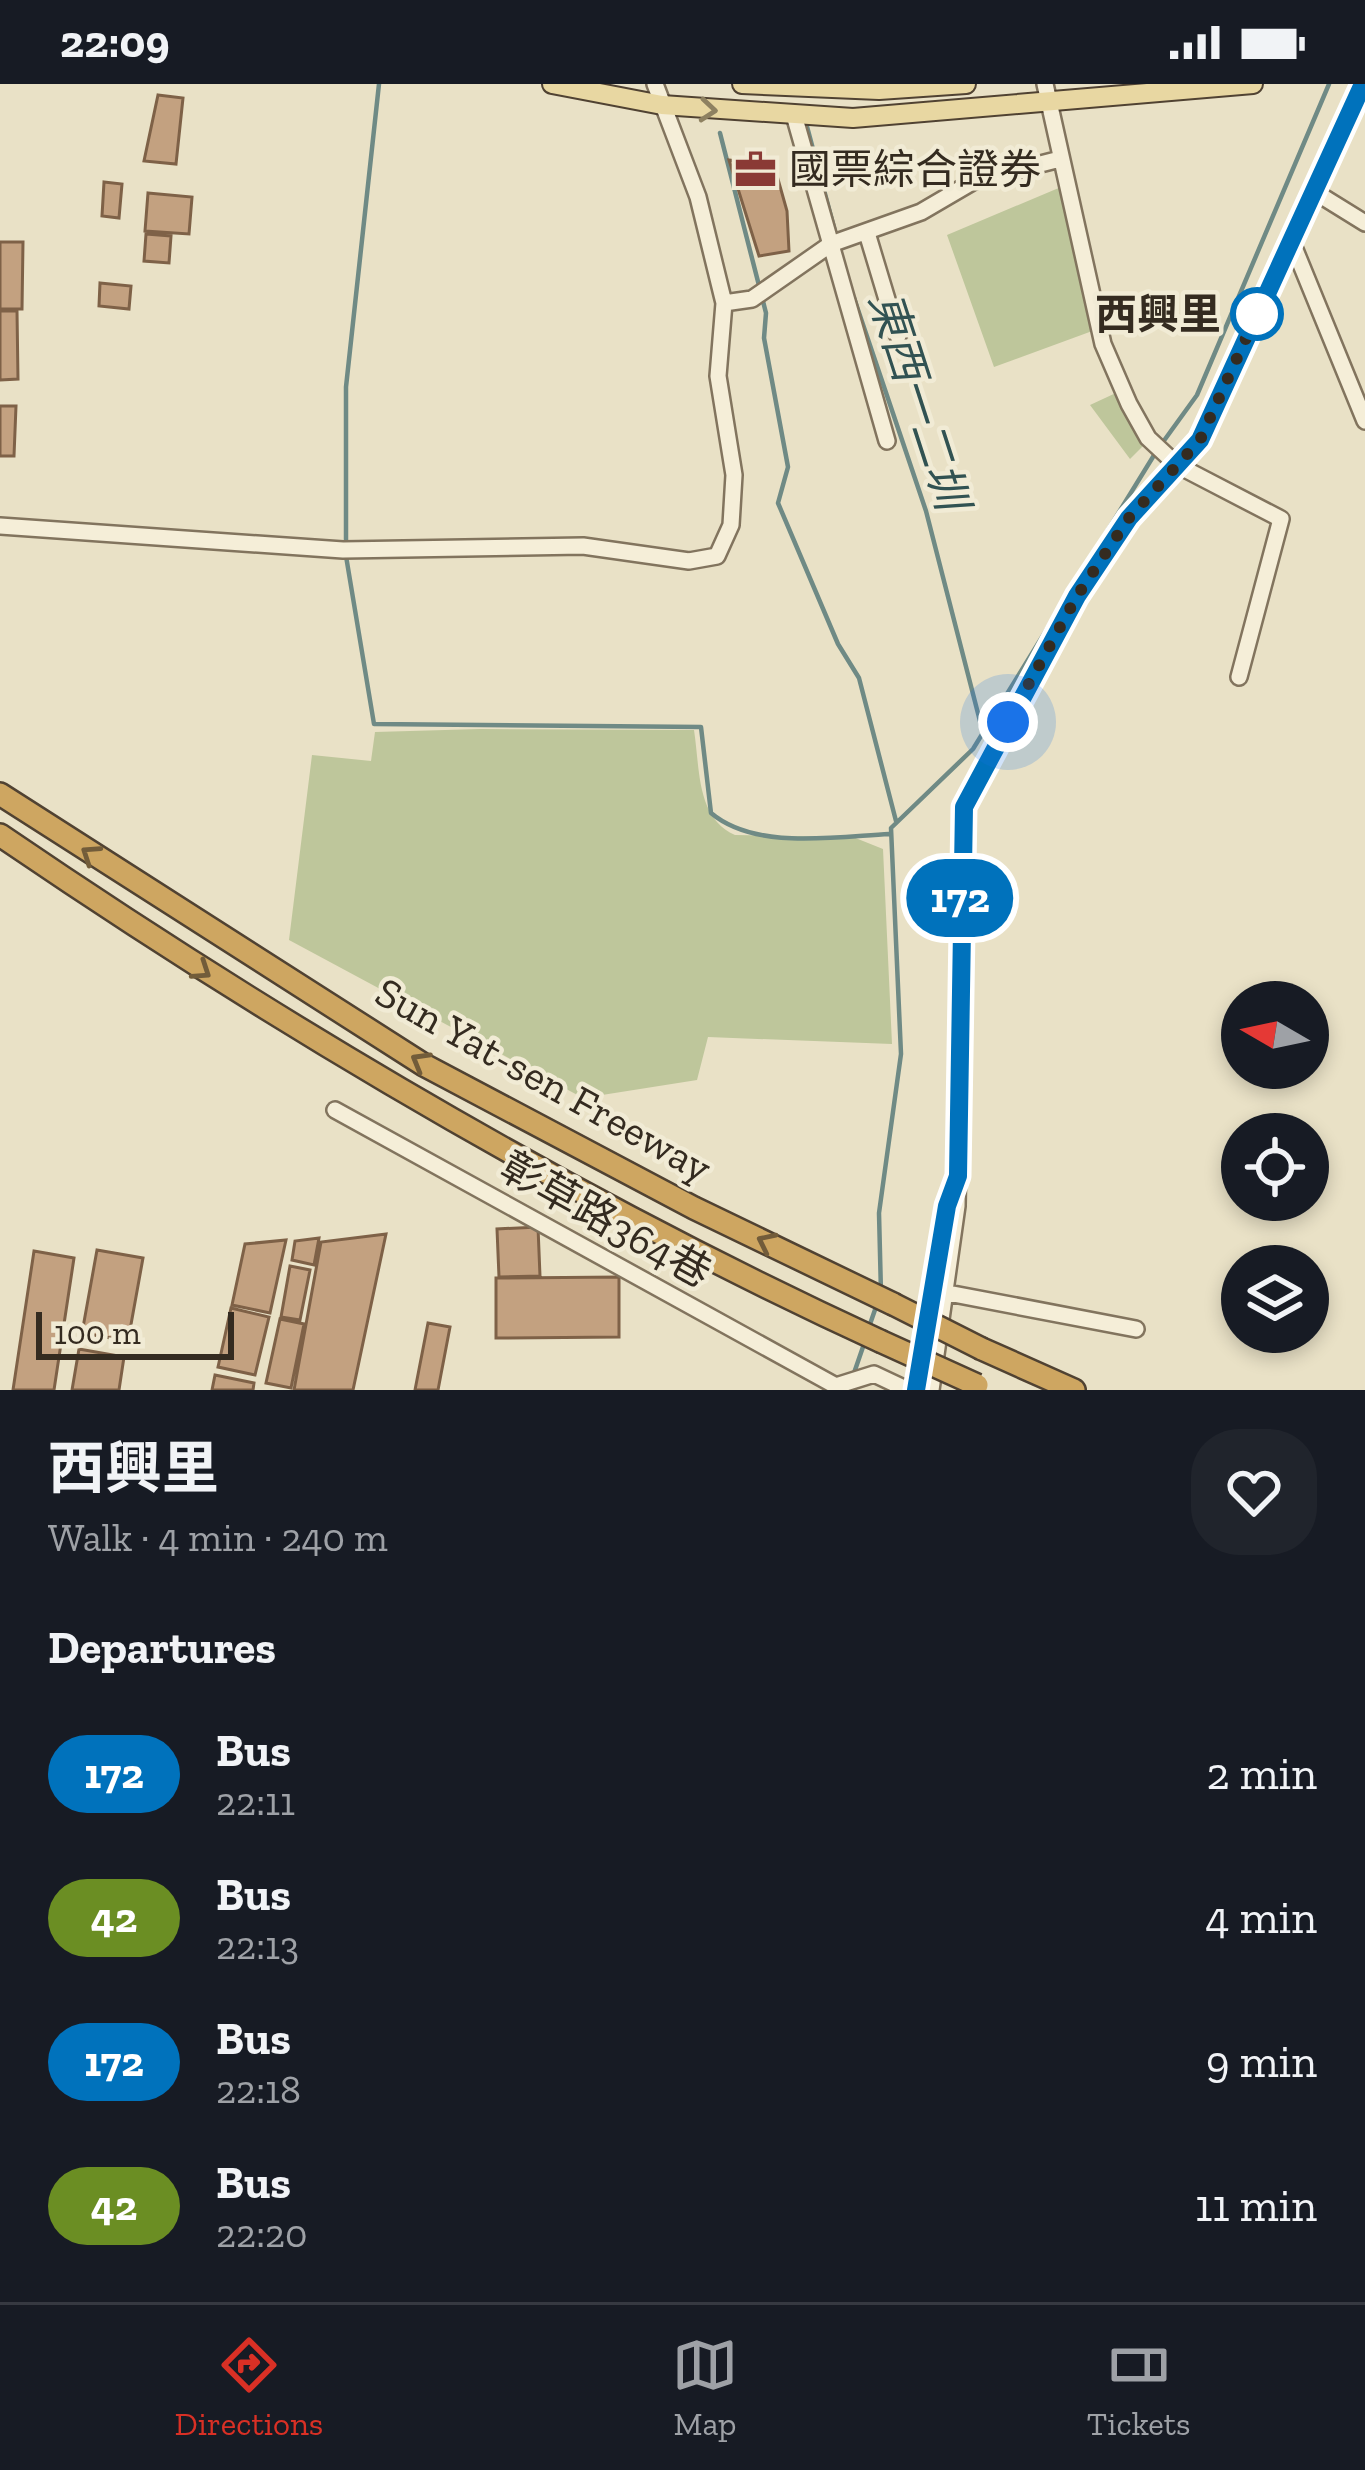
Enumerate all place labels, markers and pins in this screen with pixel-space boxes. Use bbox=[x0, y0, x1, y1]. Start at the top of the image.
place label: 國票綜合證券 bbox=[789, 144, 1041, 195]
office icon: 國票綜合證券 bbox=[732, 146, 778, 192]
place label: 西興里 bbox=[1095, 289, 1221, 340]
marker: 西興里 bbox=[1232, 289, 1282, 339]

